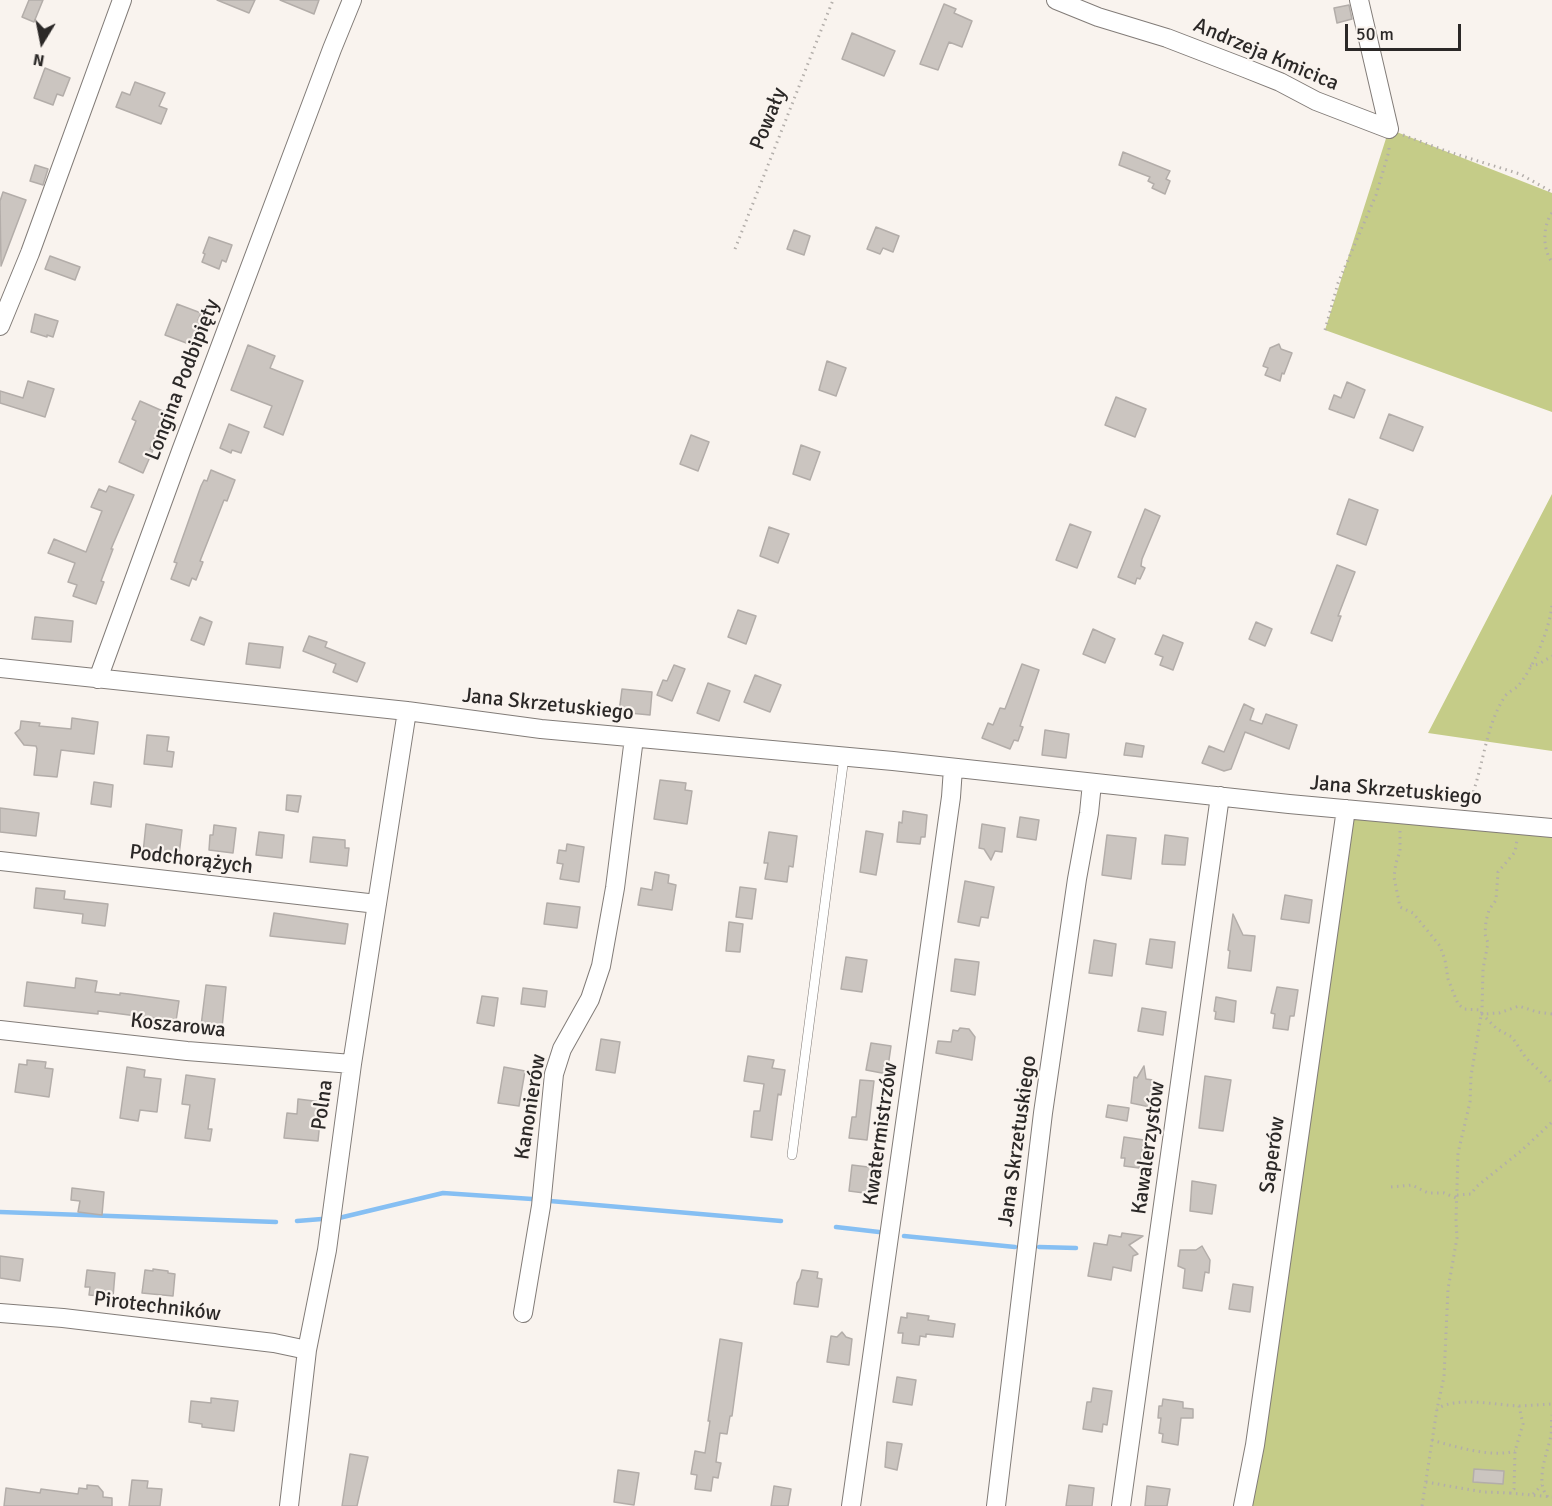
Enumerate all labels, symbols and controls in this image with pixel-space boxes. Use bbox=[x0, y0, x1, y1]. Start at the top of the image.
north arrow bbox=[12, 12, 72, 72]
scale bar bbox=[1348, 12, 1464, 50]
street label: Andrzeja Kmicica bbox=[1190, 13, 1342, 97]
text: 50 m bbox=[1356, 23, 1394, 45]
text: N bbox=[32, 49, 46, 71]
street label: Powały bbox=[745, 84, 793, 154]
street label: Longina Podbipięty bbox=[141, 296, 225, 464]
street label: Jana Skrzetuskiego bbox=[461, 683, 635, 727]
street label: Jana Skrzetuskiego bbox=[1309, 771, 1483, 811]
street label: Podchorążych bbox=[128, 840, 254, 880]
street label: Koszarowa bbox=[129, 1008, 227, 1044]
street label: Kanonierów bbox=[510, 1052, 552, 1162]
street label: Jana Skrzetuskiego bbox=[994, 1054, 1042, 1228]
street label: Kwatermistrzów bbox=[858, 1061, 904, 1207]
street label: Polna bbox=[307, 1078, 339, 1132]
street label: Kawalerzystów bbox=[1127, 1080, 1171, 1216]
street label: Saperów bbox=[1255, 1115, 1291, 1195]
street label: Pirotechników bbox=[92, 1287, 222, 1327]

